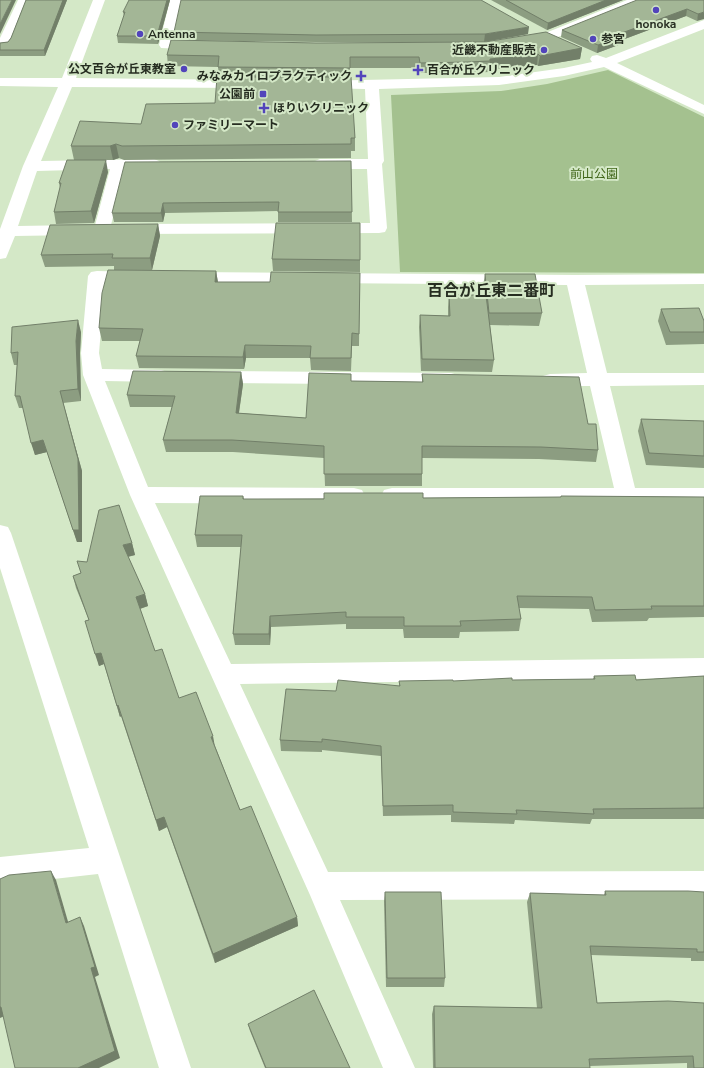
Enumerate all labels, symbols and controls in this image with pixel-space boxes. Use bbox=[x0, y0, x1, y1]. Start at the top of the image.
marker: honoka bbox=[651, 5, 661, 15]
place label: honoka bbox=[636, 16, 676, 32]
place label: Antenna bbox=[148, 26, 196, 42]
marker: Antenna bbox=[135, 29, 145, 39]
place label: 参宮 bbox=[601, 31, 625, 47]
marker: 参宮 bbox=[588, 34, 598, 44]
place label: 近畿不動産販売 bbox=[452, 42, 536, 58]
marker: 近畿不動産販売 bbox=[539, 45, 549, 55]
place label: 公文百合が丘東教室 bbox=[68, 61, 176, 77]
place label: 百合が丘クリニック bbox=[427, 62, 535, 78]
marker: 公文百合が丘東教室 bbox=[179, 64, 189, 74]
marker: 百合が丘クリニック bbox=[412, 64, 424, 76]
place label: みなみカイロプラクティック bbox=[197, 68, 352, 84]
marker: みなみカイロプラクティック bbox=[355, 70, 367, 82]
place label: 公園前 bbox=[219, 86, 255, 102]
marker: 公園前 bbox=[258, 89, 268, 99]
place label: ほりいクリニック bbox=[273, 100, 369, 116]
marker: ほりいクリニック bbox=[258, 102, 270, 114]
place label: ファミリーマート bbox=[183, 117, 279, 133]
marker: ファミリーマート bbox=[170, 120, 180, 130]
park label: 前山公園 bbox=[570, 166, 618, 182]
district label: 百合が丘東二番町 bbox=[427, 280, 555, 302]

